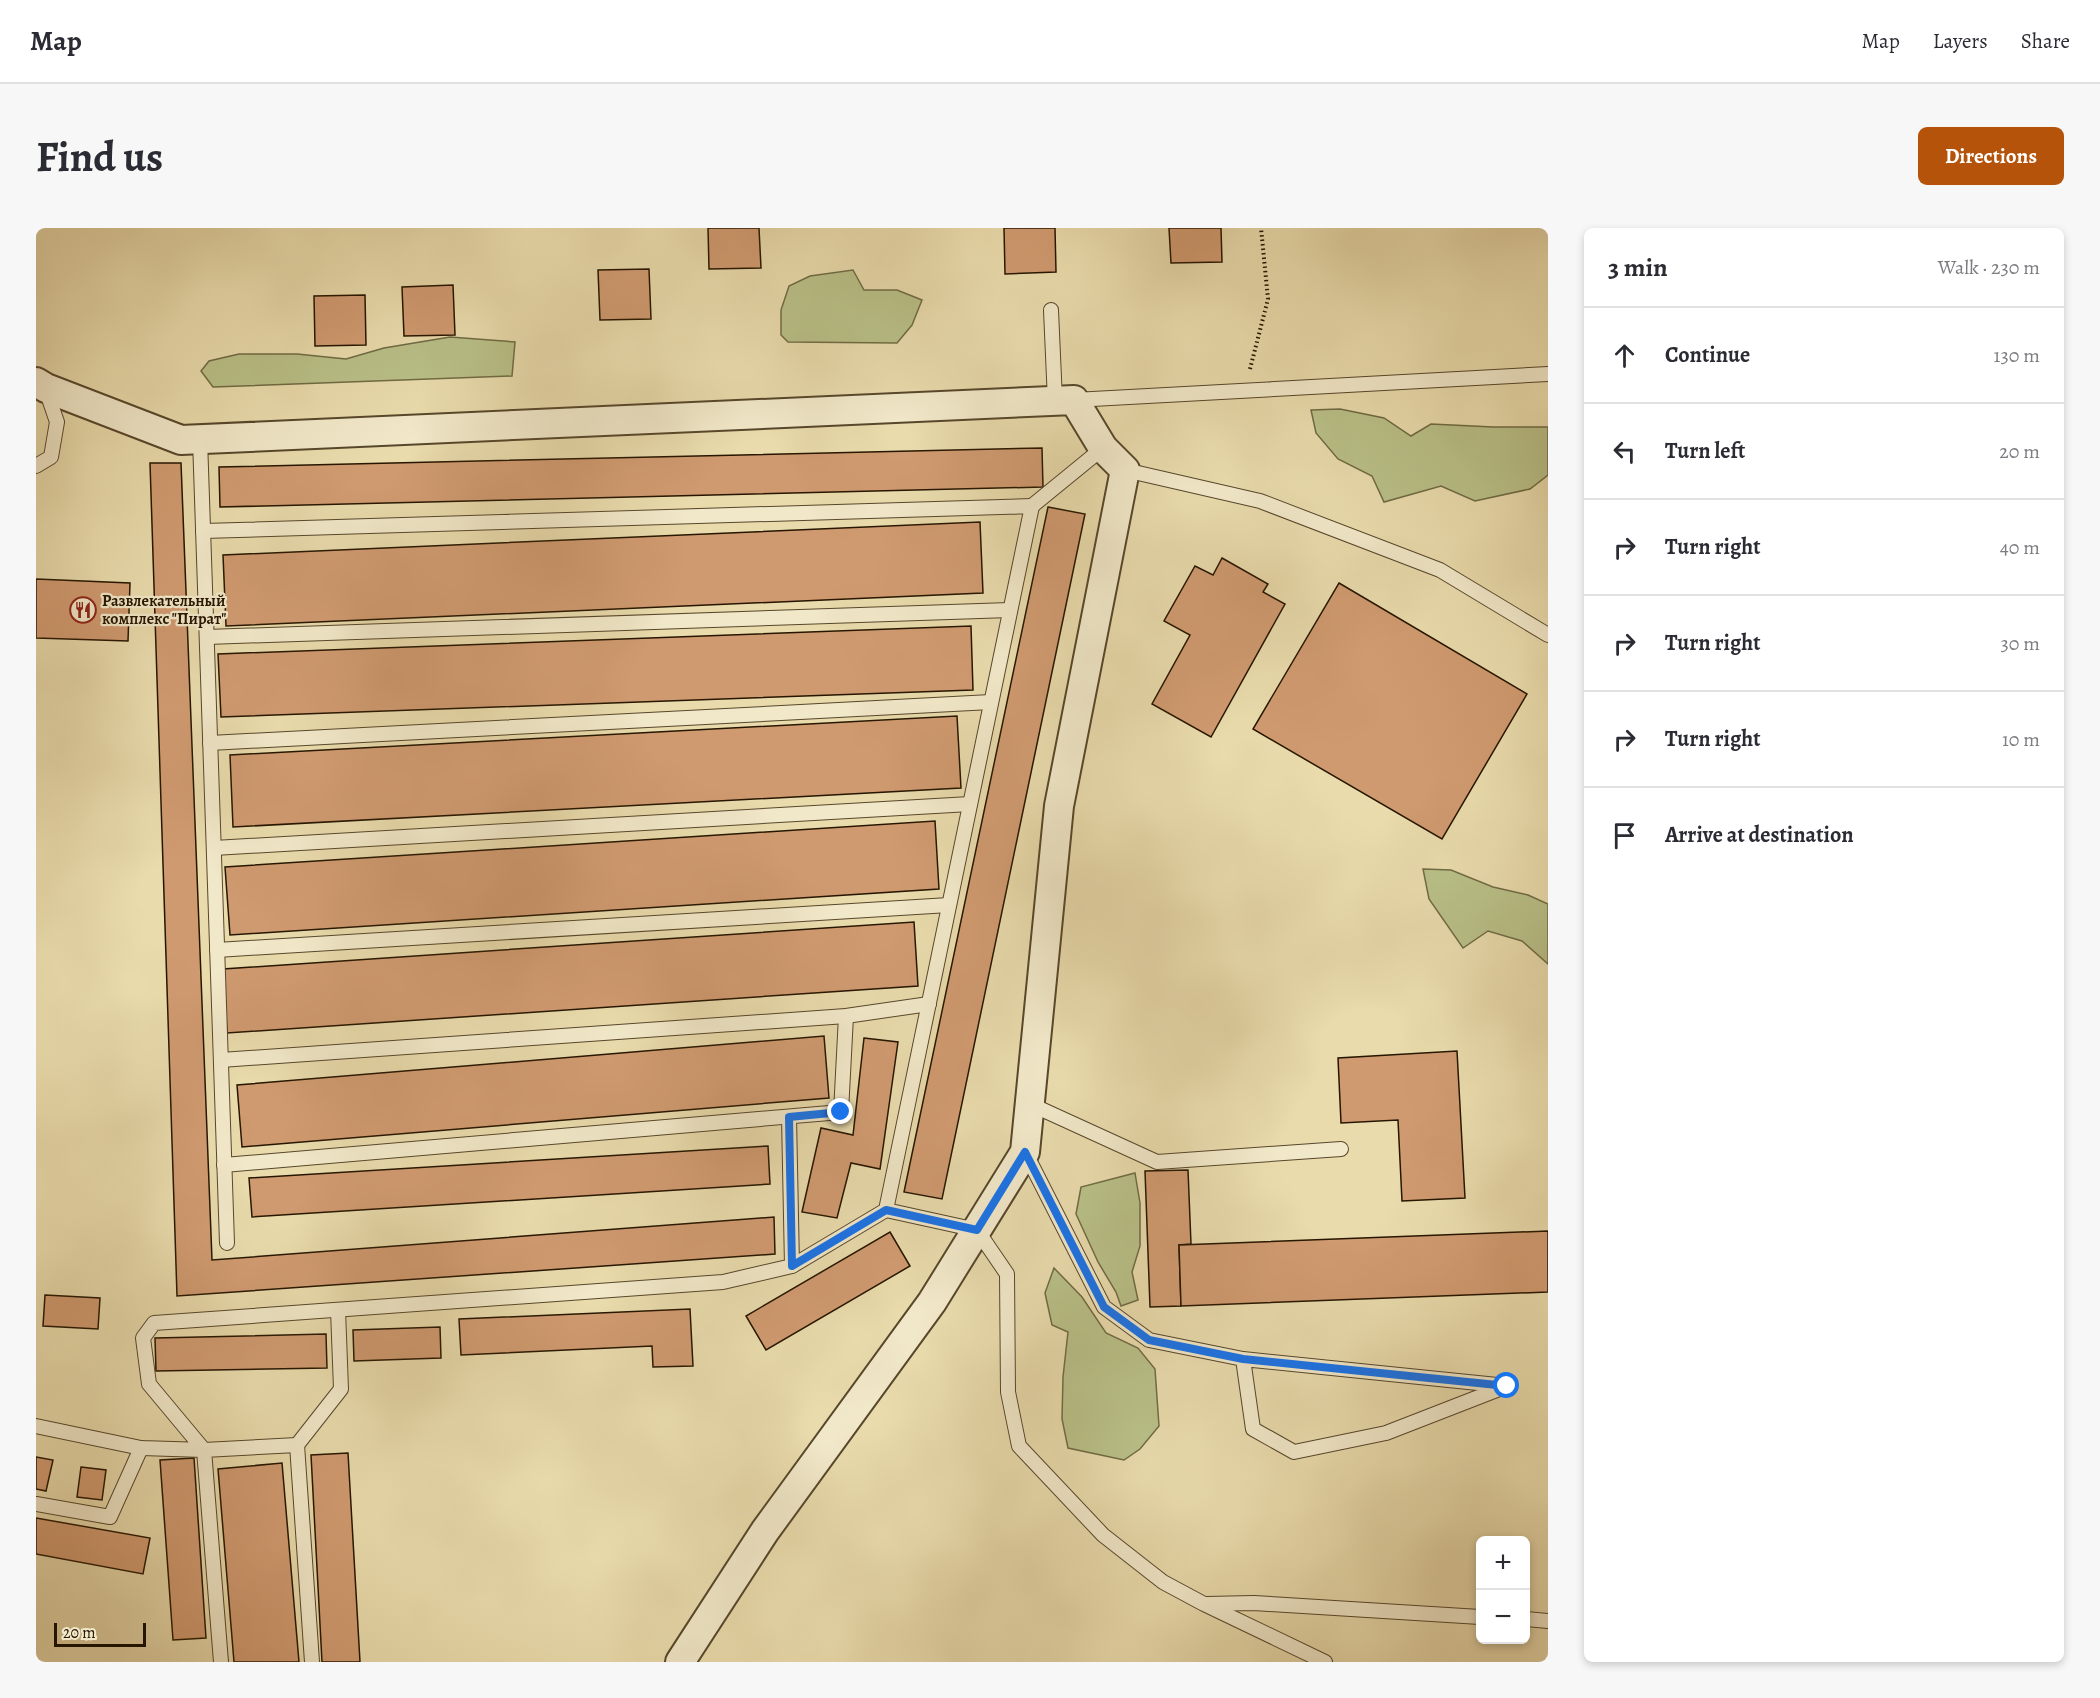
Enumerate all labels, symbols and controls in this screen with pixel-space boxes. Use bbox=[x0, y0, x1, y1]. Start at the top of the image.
text: Map bbox=[30, 22, 82, 60]
text: Map bbox=[1861, 27, 1900, 55]
text: Layers bbox=[1933, 27, 1988, 55]
text: Share bbox=[2021, 27, 2070, 55]
button: Directions bbox=[1918, 127, 2064, 185]
text: Find us bbox=[36, 128, 163, 185]
text: 3 min bbox=[1608, 250, 1668, 285]
text: Walk · 230 m bbox=[1938, 254, 2040, 281]
icon: ahead bbox=[1608, 339, 1641, 372]
text: Continue bbox=[1665, 340, 1750, 370]
text: 130 m bbox=[1994, 342, 2040, 369]
icon: left bbox=[1608, 435, 1641, 468]
text: Turn left bbox=[1665, 436, 1745, 466]
text: 20 m bbox=[1999, 438, 2040, 465]
icon: right bbox=[1608, 531, 1641, 564]
text: Turn right bbox=[1665, 532, 1761, 562]
text: 40 m bbox=[2000, 534, 2040, 561]
place label: Развлекательный комплекс "Пират" bbox=[102, 590, 226, 630]
restaurant icon: Развлекательный комплекс "Пират" bbox=[68, 595, 98, 625]
icon: right bbox=[1608, 627, 1641, 660]
text: Turn right bbox=[1665, 628, 1761, 658]
text: 30 m bbox=[2000, 630, 2040, 657]
icon: right bbox=[1608, 723, 1641, 756]
text: Turn right bbox=[1665, 724, 1761, 754]
text: 10 m bbox=[2002, 726, 2040, 753]
icon: arrive bbox=[1608, 819, 1641, 852]
text: Arrive at destination bbox=[1665, 820, 1854, 850]
route end bbox=[827, 1098, 853, 1124]
route start bbox=[1493, 1372, 1519, 1398]
map controls bbox=[1476, 1536, 1530, 1644]
button: + bbox=[1476, 1536, 1530, 1590]
button: − bbox=[1476, 1590, 1530, 1644]
scale bar bbox=[54, 1620, 146, 1648]
text: 20 m bbox=[63, 1622, 96, 1644]

